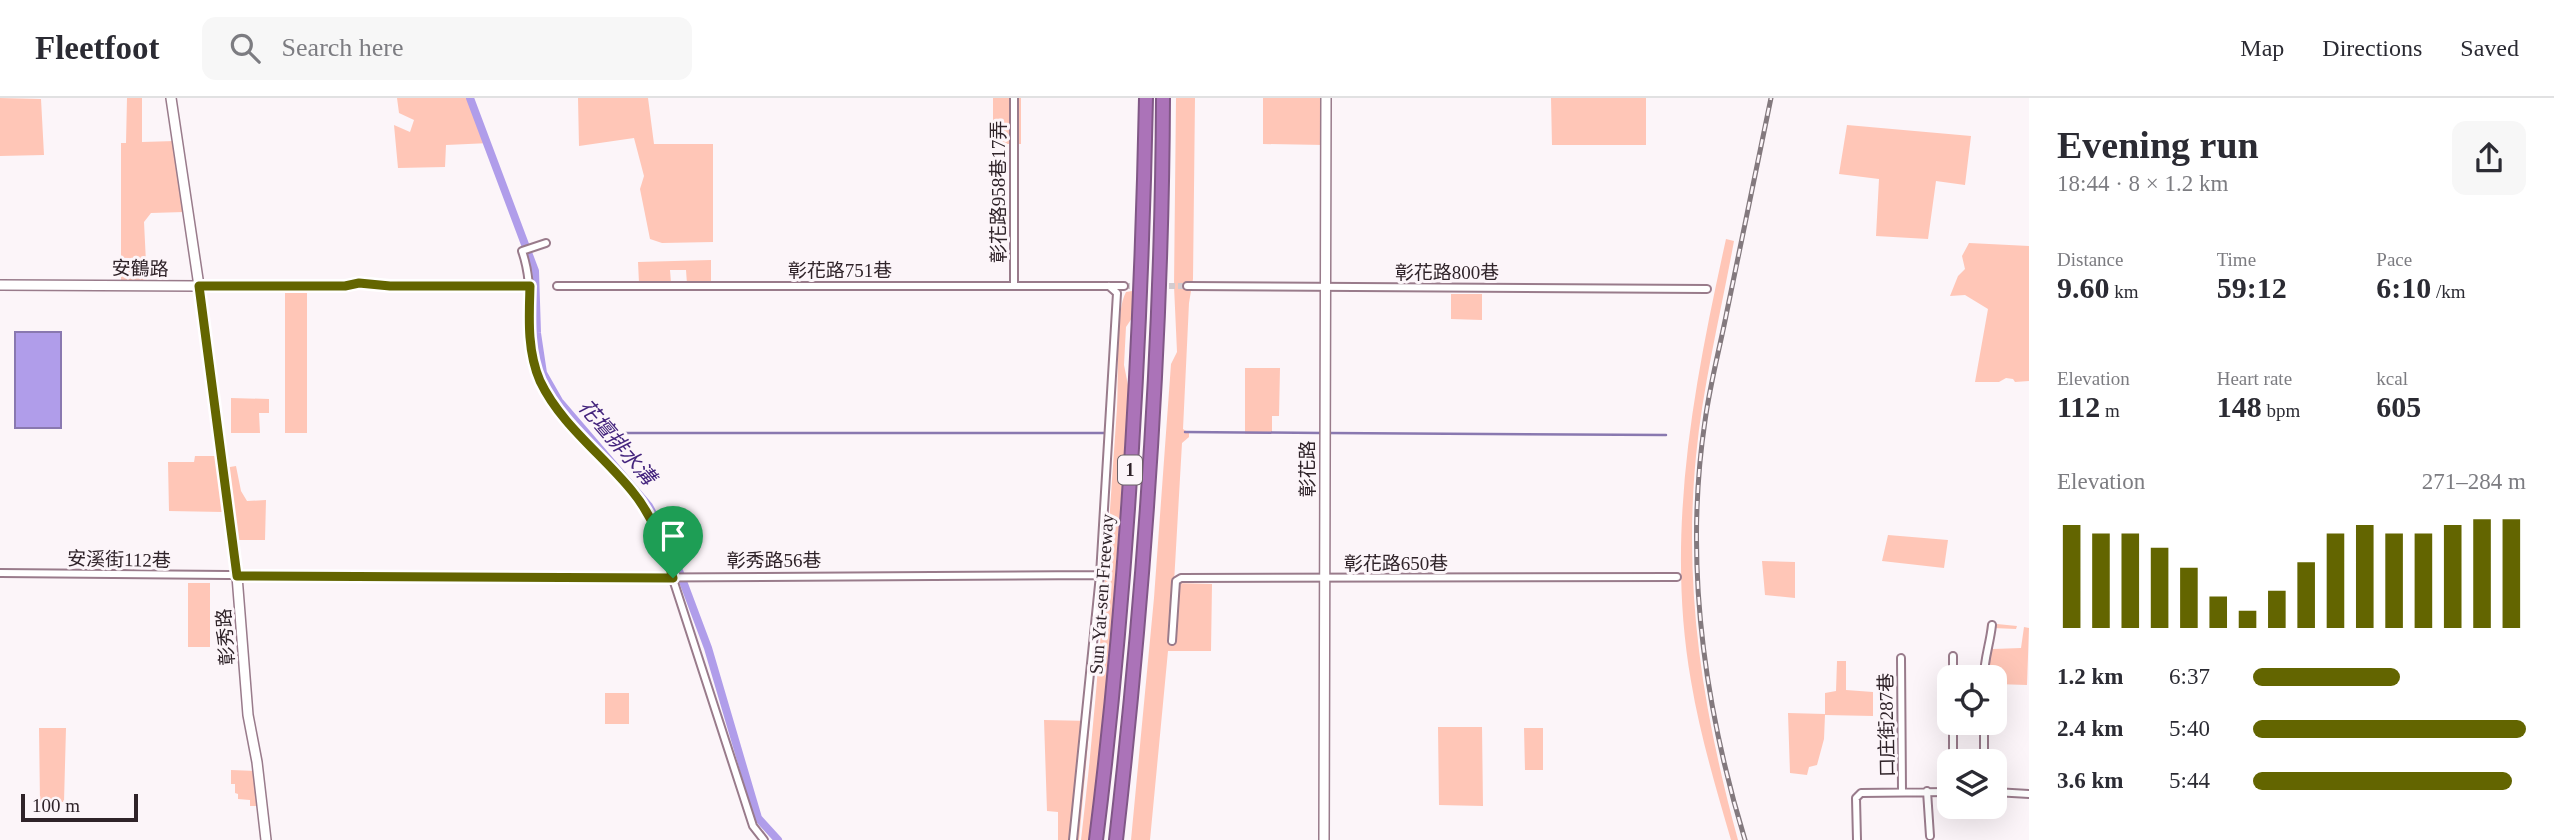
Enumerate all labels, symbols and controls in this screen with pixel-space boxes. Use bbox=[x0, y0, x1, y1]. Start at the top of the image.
search box bbox=[202, 17, 692, 80]
icon: search bbox=[226, 29, 264, 67]
text: Fleetfoot bbox=[35, 30, 160, 66]
text: Search here bbox=[282, 33, 404, 62]
text: Map bbox=[2240, 35, 2284, 61]
text: Directions bbox=[2322, 35, 2422, 61]
text: Saved bbox=[2460, 35, 2519, 61]
street label: 彰花路958巷17弄 bbox=[988, 121, 1009, 263]
button: share bbox=[2452, 121, 2526, 195]
text: Evening run bbox=[2057, 124, 2259, 166]
text: 18:44 · 8 × 1.2 km bbox=[2057, 171, 2228, 196]
text: Distance bbox=[2057, 249, 2123, 270]
text: Time bbox=[2217, 249, 2256, 270]
text: Pace bbox=[2376, 249, 2412, 270]
street label: 安鶴路 bbox=[111, 258, 169, 279]
street label: 彰花路751巷 bbox=[788, 260, 892, 281]
street label: 彰花路800巷 bbox=[1395, 262, 1499, 283]
text: 9.60 bbox=[2057, 271, 2110, 304]
text: 59:12 bbox=[2217, 271, 2287, 304]
text: 6:10 bbox=[2376, 271, 2431, 304]
text: km bbox=[2110, 281, 2139, 302]
text: /km bbox=[2431, 281, 2466, 302]
text: Elevation bbox=[2057, 368, 2130, 389]
text: Heart rate bbox=[2217, 368, 2292, 389]
text: kcal bbox=[2376, 368, 2408, 389]
text: 112 bbox=[2057, 390, 2100, 423]
text: 148 bbox=[2217, 390, 2262, 423]
text: 605 bbox=[2376, 390, 2421, 423]
water label: 花壇排水溝 bbox=[574, 395, 662, 492]
text: m bbox=[2100, 400, 2120, 421]
text: bpm bbox=[2262, 400, 2300, 421]
street label: 彰花路 bbox=[1297, 440, 1318, 498]
road number: 1 bbox=[1118, 456, 1142, 484]
text: Elevation bbox=[2057, 469, 2145, 494]
text: 271–284 m bbox=[2422, 469, 2526, 494]
pin bbox=[643, 506, 703, 578]
street label: Sun Yat-sen Freeway bbox=[1085, 513, 1118, 675]
icon: arrive bbox=[654, 517, 692, 555]
street label: 安溪街112巷 bbox=[67, 548, 171, 571]
street label: 彰秀路56巷 bbox=[726, 550, 822, 571]
street label: 彰花路650巷 bbox=[1344, 553, 1448, 574]
street label: 彰秀路 bbox=[213, 608, 238, 666]
text: 1.2 km bbox=[2057, 664, 2123, 689]
text: 6:37 bbox=[2169, 664, 2210, 689]
map controls bbox=[1937, 665, 2007, 819]
button: locate bbox=[1937, 665, 2007, 735]
street label: 口庄街287巷 bbox=[1875, 673, 1898, 777]
text: 2.4 km bbox=[2057, 716, 2123, 741]
text: 5:40 bbox=[2169, 716, 2210, 741]
button: layers bbox=[1937, 749, 2007, 819]
text: 3.6 km bbox=[2057, 768, 2123, 793]
text: 5:44 bbox=[2169, 768, 2210, 793]
scale bar bbox=[21, 791, 138, 823]
text: 100 m bbox=[32, 795, 80, 816]

